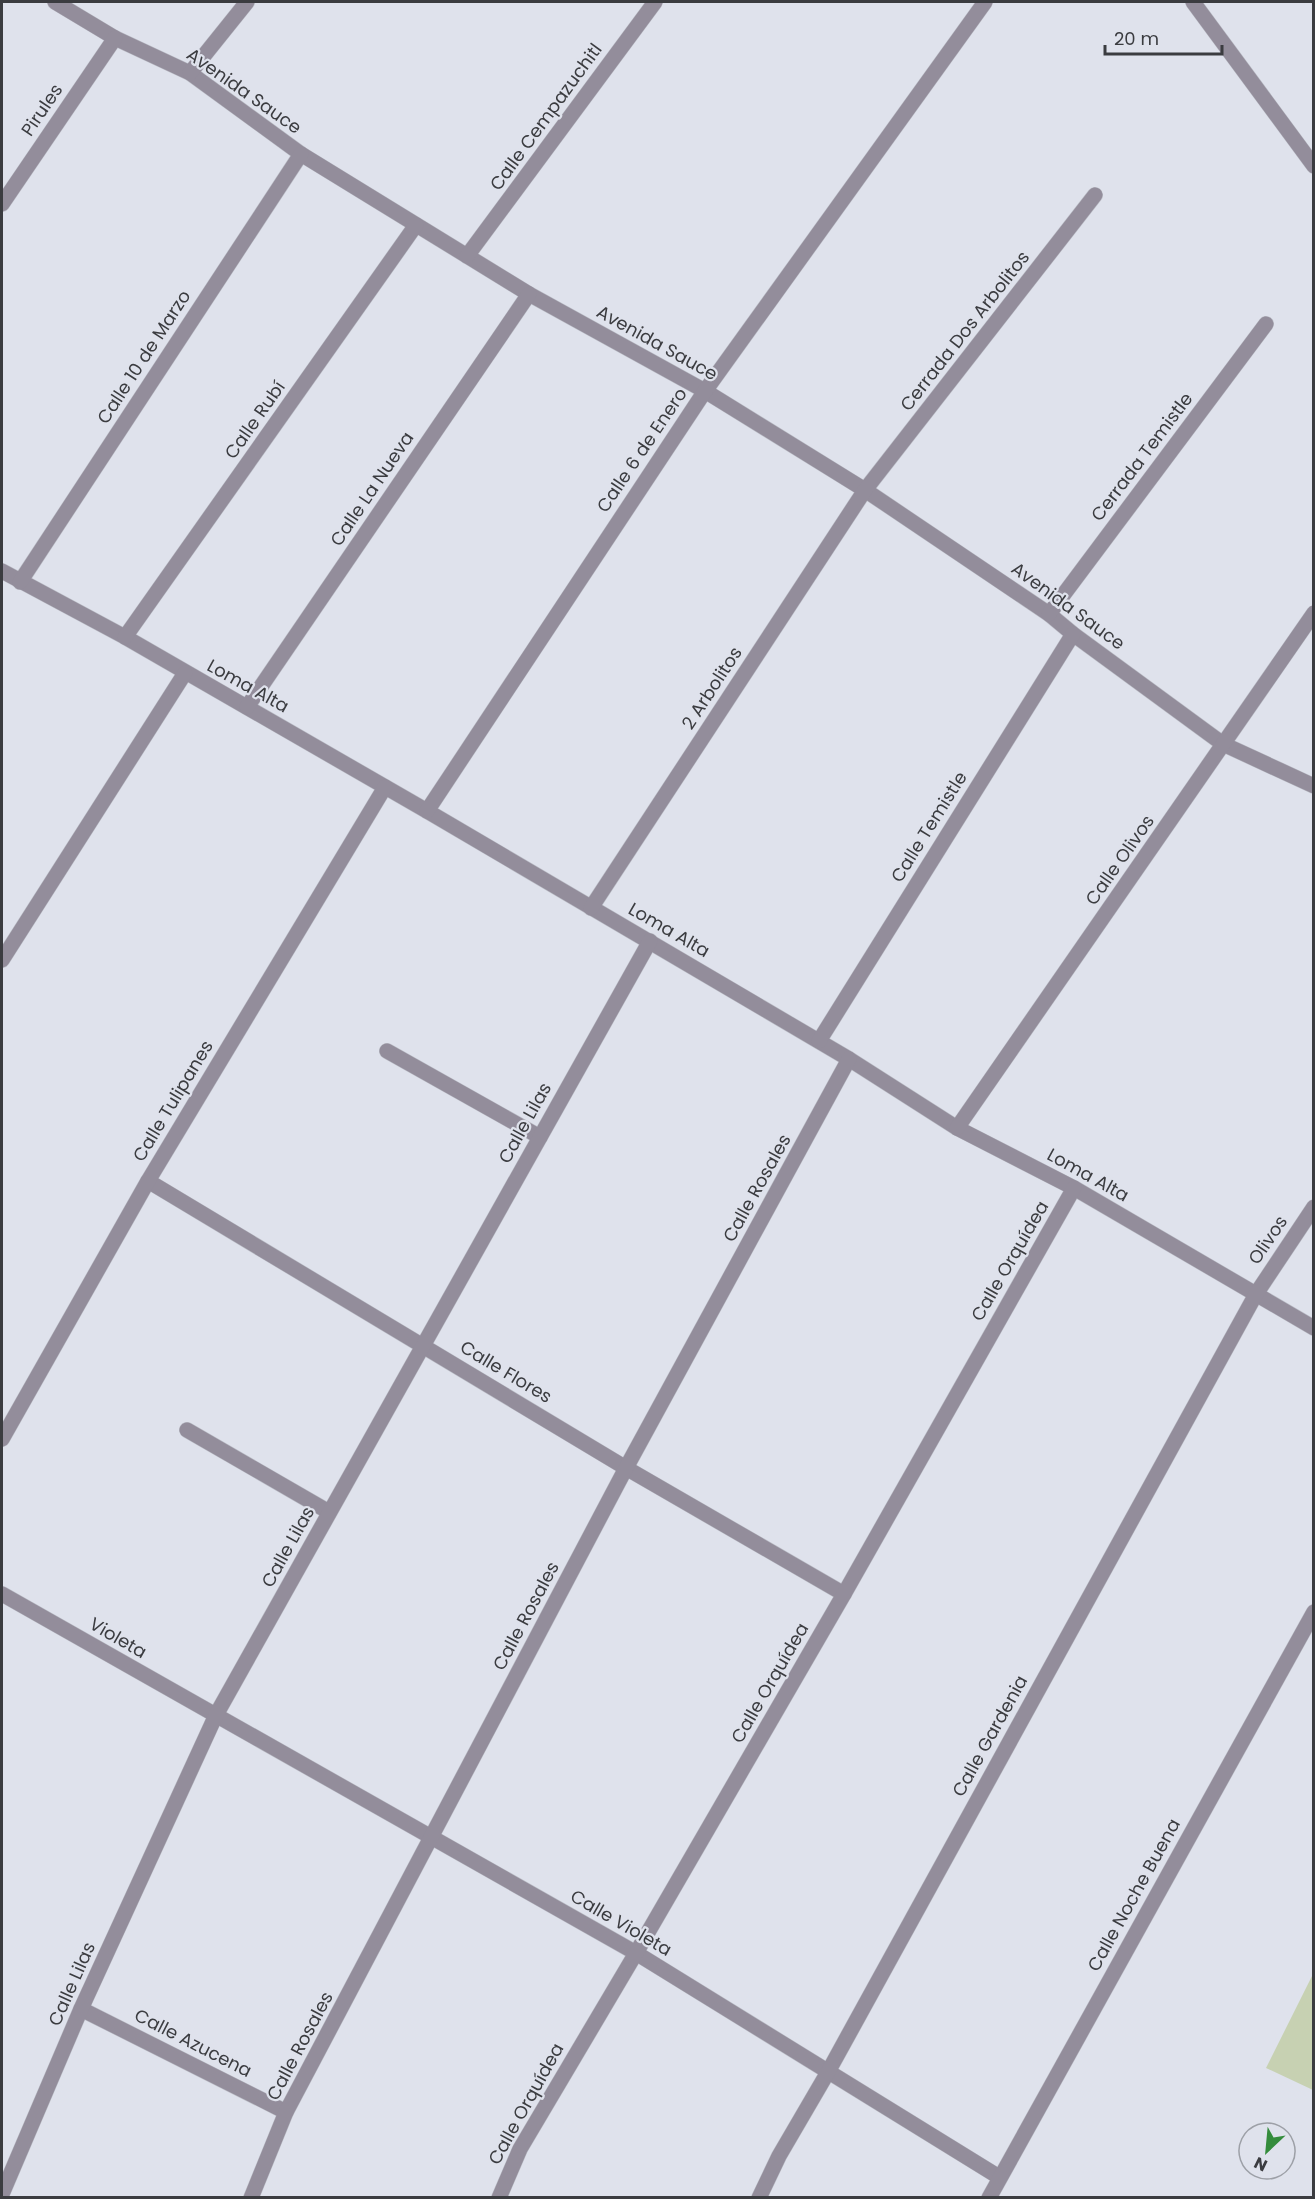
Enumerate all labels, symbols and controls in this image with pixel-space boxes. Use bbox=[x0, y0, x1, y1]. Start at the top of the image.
scale bar bbox=[1105, 18, 1222, 56]
text: 20 m bbox=[1114, 26, 1159, 51]
street label: Calle Cempazuchitl bbox=[484, 38, 608, 195]
street label: Avenida Sauce bbox=[182, 42, 307, 139]
street label: Pirules bbox=[15, 79, 68, 141]
street label: Cerrada Dos Arbolitos bbox=[894, 245, 1035, 416]
street label: Calle 10 de Marzo bbox=[91, 285, 196, 429]
street label: Avenida Sauce bbox=[592, 299, 722, 386]
street label: Calle Rubí bbox=[219, 376, 291, 464]
street label: Calle 6 de Enero bbox=[591, 382, 693, 517]
street label: Cerrada Temistle bbox=[1085, 387, 1198, 526]
street label: Calle La Nueva bbox=[324, 426, 419, 551]
street label: Avenida Sauce bbox=[1006, 556, 1130, 655]
street label: 2 Arbolitos bbox=[675, 641, 748, 734]
street label: Loma Alta bbox=[203, 653, 294, 718]
street label: Calle Temistle bbox=[885, 767, 973, 887]
street label: Calle Olivos bbox=[1079, 810, 1160, 910]
street label: Loma Alta bbox=[624, 896, 715, 963]
street label: Calle Tulipanes bbox=[126, 1035, 219, 1166]
street label: Calle Lilas bbox=[492, 1078, 557, 1168]
street label: Calle Rosales bbox=[717, 1129, 797, 1246]
street label: Loma Alta bbox=[1043, 1142, 1134, 1207]
street label: Calle Orquídea bbox=[965, 1196, 1054, 1326]
street label: Olivos bbox=[1242, 1210, 1293, 1269]
street label: Calle Flores bbox=[456, 1334, 557, 1409]
street label: Calle Lilas bbox=[255, 1502, 320, 1592]
street label: Calle Rosales bbox=[486, 1557, 565, 1675]
street label: Violeta bbox=[85, 1611, 152, 1664]
street label: Calle Orquídea bbox=[725, 1618, 814, 1748]
street label: Calle Gardenia bbox=[946, 1671, 1033, 1801]
street label: Calle Noche Buena bbox=[1081, 1814, 1186, 1976]
street label: Calle Violeta bbox=[566, 1883, 677, 1962]
street label: Calle Lilas bbox=[42, 1938, 101, 2030]
street label: Calle Rosales bbox=[260, 1987, 339, 2105]
street label: Calle Azucena bbox=[130, 2002, 256, 2083]
street label: Calle Orquídea bbox=[482, 2039, 569, 2169]
north arrow bbox=[1237, 2121, 1297, 2181]
text: N bbox=[1250, 2151, 1271, 2177]

